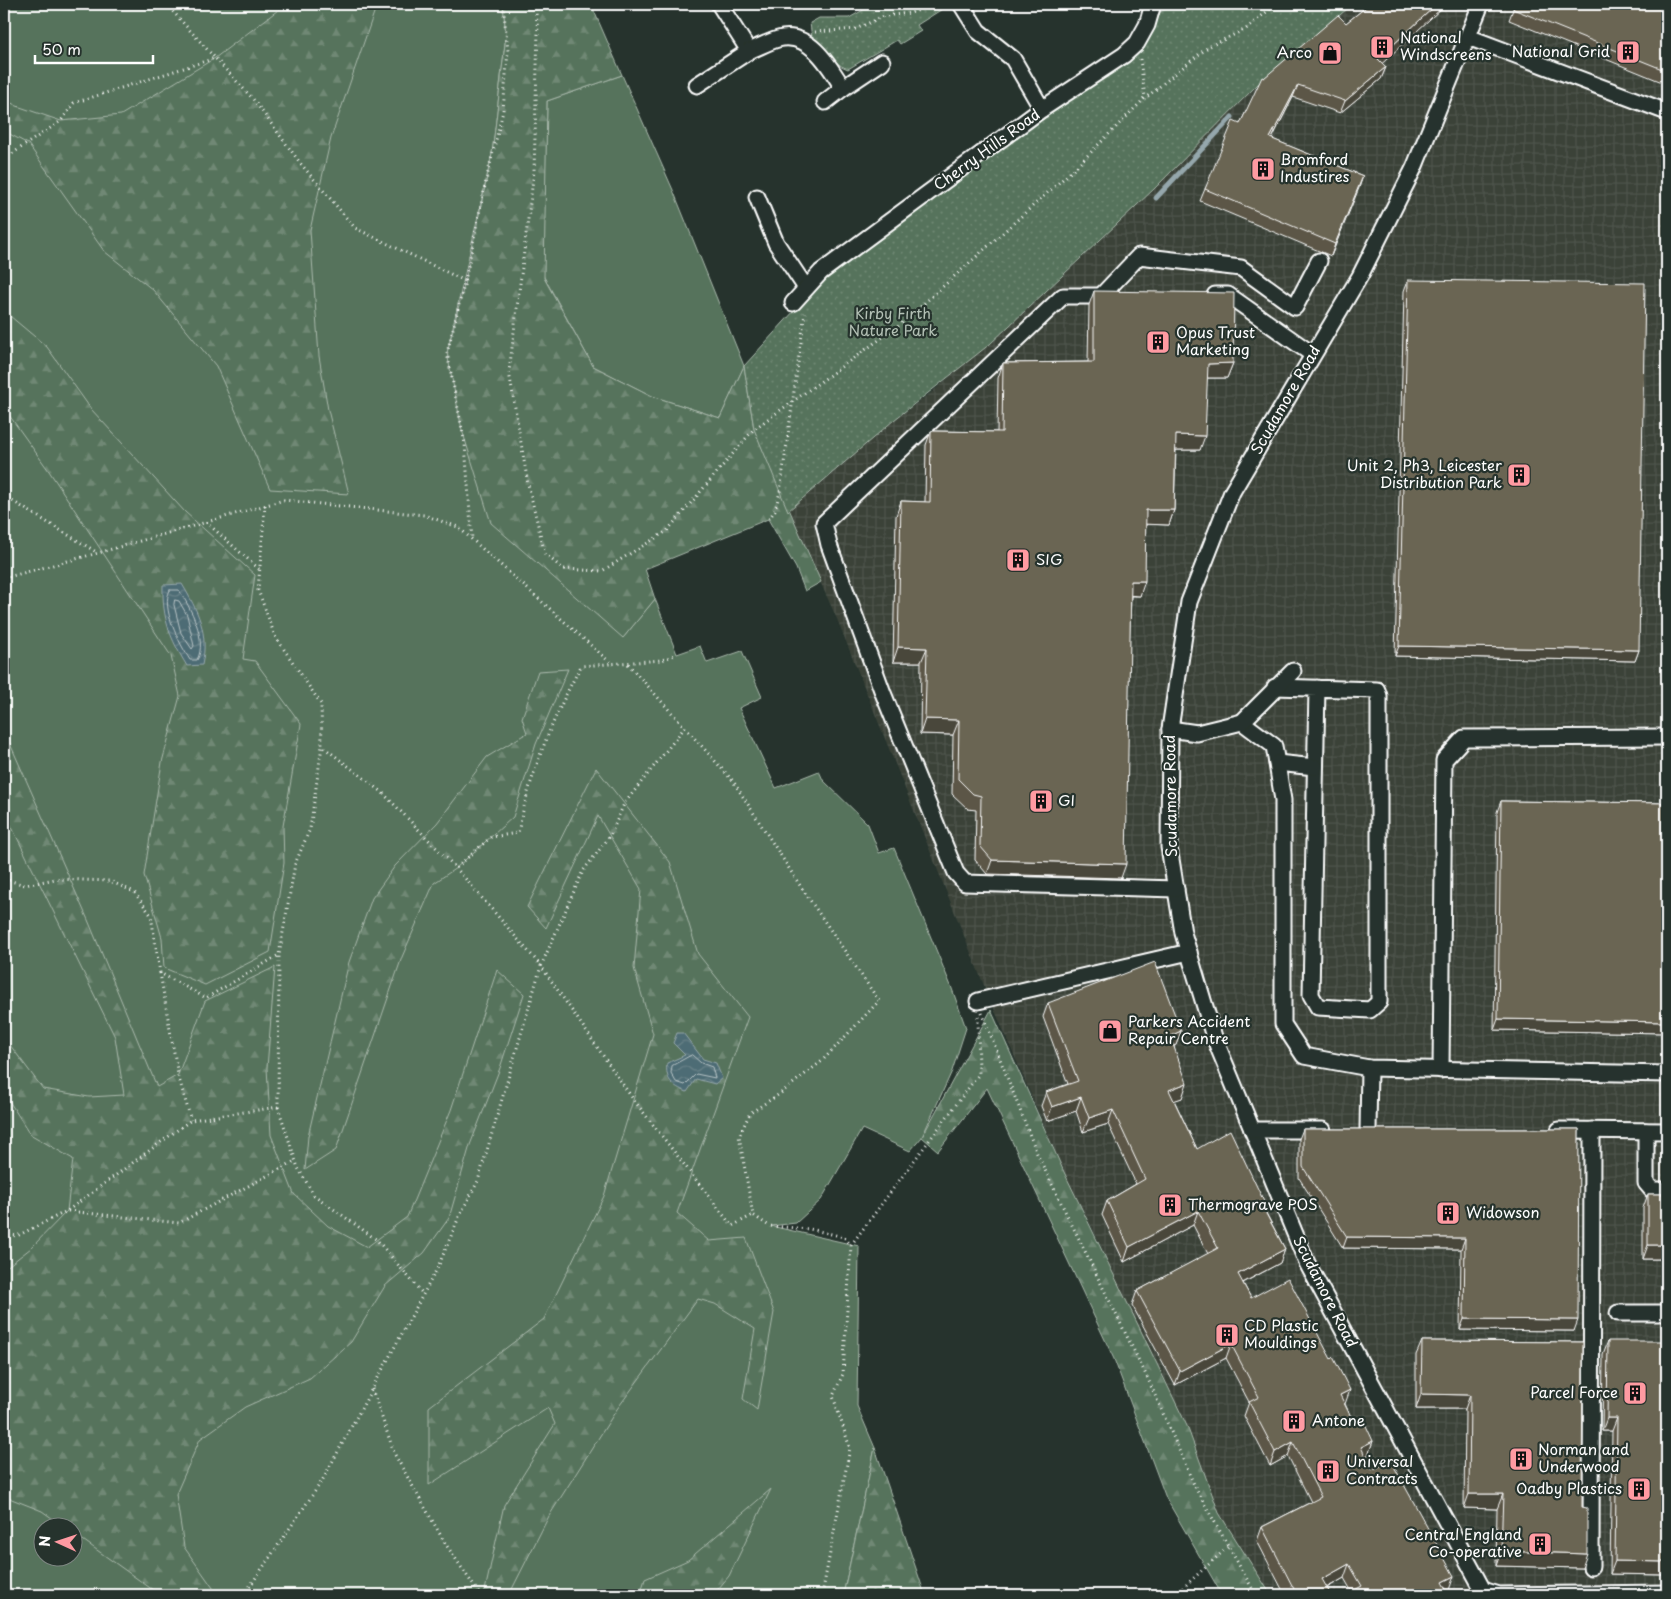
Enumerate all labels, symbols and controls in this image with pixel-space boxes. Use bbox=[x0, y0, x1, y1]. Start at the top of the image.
place label: National Windscreens bbox=[1400, 25, 1492, 65]
scale bar bbox=[35, 32, 152, 64]
building icon: National Windscreens bbox=[1369, 34, 1395, 60]
text: 50 m bbox=[42, 37, 81, 60]
place label: National Grid bbox=[1512, 39, 1610, 62]
building icon: National Grid bbox=[1615, 39, 1641, 65]
place label: Arco bbox=[1277, 40, 1312, 63]
shop icon: Arco bbox=[1317, 40, 1343, 66]
street label: Cherry Hills Road bbox=[928, 102, 1044, 195]
place label: Bromford Industires bbox=[1280, 147, 1350, 187]
building icon: Bromford Industires bbox=[1250, 156, 1276, 182]
park label: Kirby Firth Nature Park bbox=[849, 301, 937, 341]
place label: Opus Trust Marketing bbox=[1176, 320, 1255, 360]
building icon: Opus Trust Marketing bbox=[1145, 329, 1171, 355]
street label: Scudamore Road bbox=[1244, 341, 1325, 458]
place label: Unit 2, Ph3, Leicester Distribution Park bbox=[1347, 453, 1502, 493]
building icon: Unit 2, Ph3, Leicester Distribution Park bbox=[1506, 462, 1532, 488]
building icon: SIG bbox=[1005, 547, 1031, 573]
place label: SIG bbox=[1036, 547, 1063, 570]
street label: Scudamore Road bbox=[1157, 735, 1182, 857]
building icon: GI bbox=[1028, 788, 1054, 814]
place label: GI bbox=[1058, 788, 1075, 811]
place label: Parkers Accident Repair Centre bbox=[1128, 1009, 1250, 1049]
shop icon: Parkers Accident Repair Centre bbox=[1097, 1018, 1123, 1044]
building icon: Thermograve POS bbox=[1157, 1192, 1183, 1218]
place label: Thermograve POS bbox=[1188, 1192, 1318, 1215]
building icon: Widowson bbox=[1435, 1200, 1461, 1226]
place label: Widowson bbox=[1466, 1200, 1539, 1223]
street label: Scudamore Road bbox=[1288, 1232, 1364, 1351]
place label: CD Plastic Mouldings bbox=[1244, 1313, 1319, 1353]
building icon: CD Plastic Mouldings bbox=[1214, 1322, 1240, 1348]
place label: Parcel Force bbox=[1530, 1380, 1618, 1403]
building icon: Parcel Force bbox=[1622, 1380, 1648, 1406]
building icon: Antone bbox=[1281, 1408, 1307, 1434]
place label: Antone bbox=[1312, 1408, 1365, 1431]
place label: Norman and Underwood bbox=[1538, 1437, 1629, 1477]
building icon: Norman and Underwood bbox=[1508, 1446, 1534, 1472]
place label: Universal Contracts bbox=[1346, 1449, 1418, 1489]
building icon: Universal Contracts bbox=[1315, 1458, 1341, 1484]
place label: Oadby Plastics bbox=[1516, 1476, 1622, 1499]
building icon: Oadby Plastics bbox=[1626, 1476, 1652, 1502]
north arrow bbox=[32, 1516, 82, 1566]
place label: Central England Co-operative bbox=[1405, 1522, 1522, 1562]
building icon: Central England Co-operative bbox=[1527, 1531, 1553, 1557]
text: N bbox=[34, 1535, 55, 1547]

